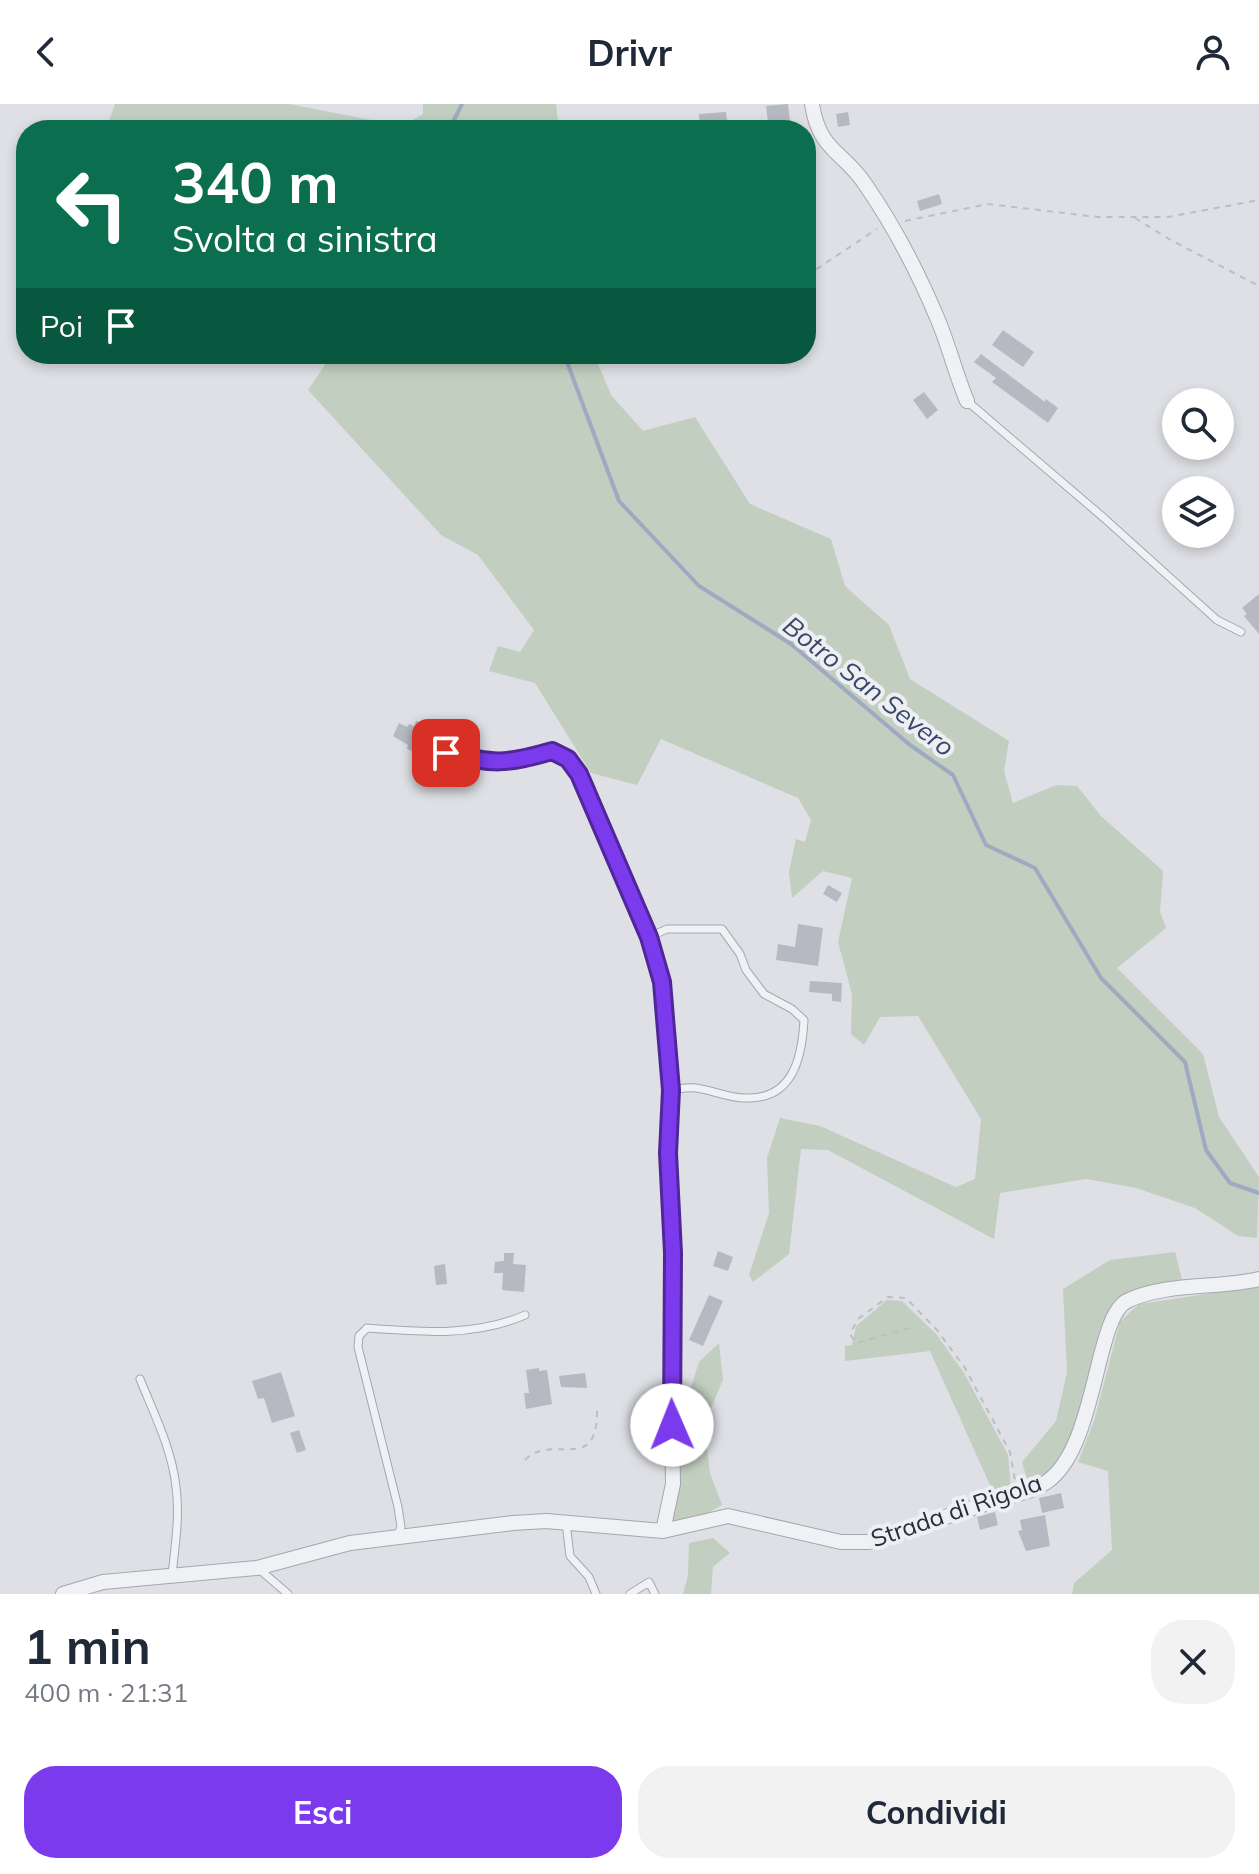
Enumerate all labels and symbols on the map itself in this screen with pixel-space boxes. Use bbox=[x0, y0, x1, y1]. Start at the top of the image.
water label: Botro San Severo bbox=[777, 609, 961, 763]
pin bbox=[412, 719, 480, 787]
position arrow bbox=[630, 1383, 714, 1467]
street label: Strada di Rigola bbox=[867, 1467, 1045, 1553]

